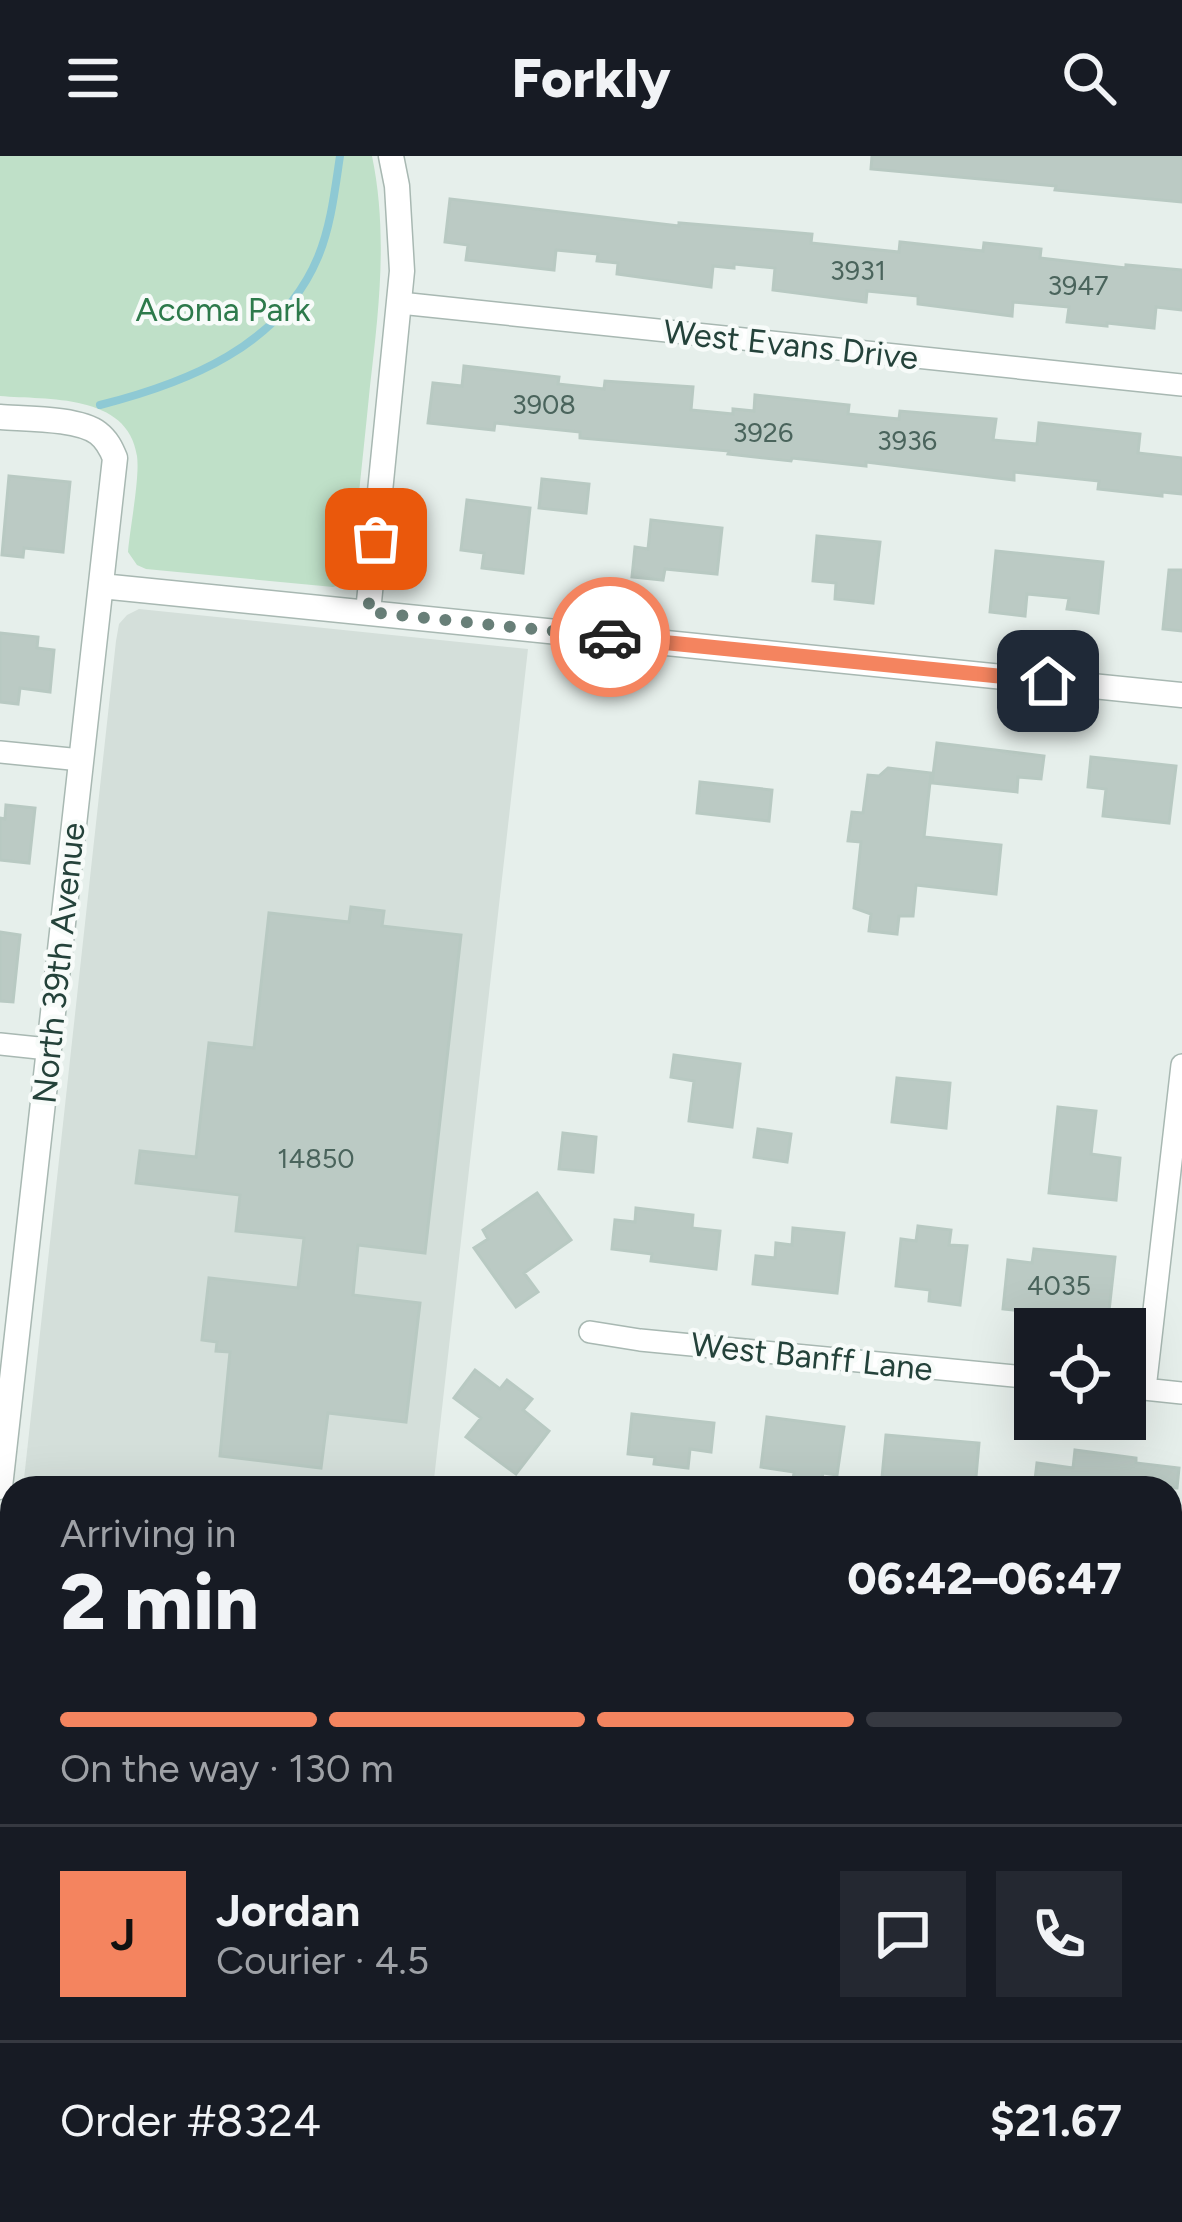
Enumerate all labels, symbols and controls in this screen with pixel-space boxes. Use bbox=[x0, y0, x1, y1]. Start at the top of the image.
icon: menu bbox=[60, 45, 126, 111]
icon: search bbox=[1056, 45, 1122, 111]
text: Forkly bbox=[511, 46, 671, 111]
house number: 3931 bbox=[830, 254, 886, 287]
house number: 3947 bbox=[1047, 269, 1109, 302]
park label: Acoma Park bbox=[136, 290, 310, 329]
street label: West Evans Drive bbox=[662, 312, 920, 377]
house number: 3908 bbox=[512, 388, 576, 421]
house number: 3926 bbox=[733, 416, 793, 449]
house number: 3936 bbox=[877, 424, 937, 457]
pin bbox=[325, 488, 427, 590]
icon: bag bbox=[343, 506, 409, 572]
courier bbox=[550, 577, 670, 697]
icon: car bbox=[577, 604, 643, 670]
pin bbox=[997, 630, 1099, 732]
icon: home bbox=[1015, 648, 1081, 714]
street label: North 39th Avenue bbox=[24, 821, 93, 1105]
house number: 14850 bbox=[277, 1142, 355, 1175]
house number: 4035 bbox=[1027, 1269, 1091, 1302]
map controls bbox=[1014, 1308, 1146, 1440]
button: locate bbox=[1014, 1308, 1146, 1440]
street label: West Banff Lane bbox=[689, 1324, 935, 1389]
text: Arriving in bbox=[60, 1510, 236, 1557]
text: 06:42–06:47 bbox=[847, 1551, 1122, 1605]
text: 2 min bbox=[60, 1555, 259, 1649]
text: On the way · 130 m bbox=[60, 1745, 394, 1792]
button: chat bbox=[840, 1871, 966, 1997]
button: phone bbox=[996, 1871, 1122, 1997]
text: Jordan bbox=[216, 1883, 360, 1937]
text: J bbox=[111, 1907, 135, 1961]
text: Courier · 4.5 bbox=[216, 1937, 429, 1984]
text: Order #8324 bbox=[60, 2093, 321, 2147]
text: $21.67 bbox=[990, 2093, 1122, 2147]

